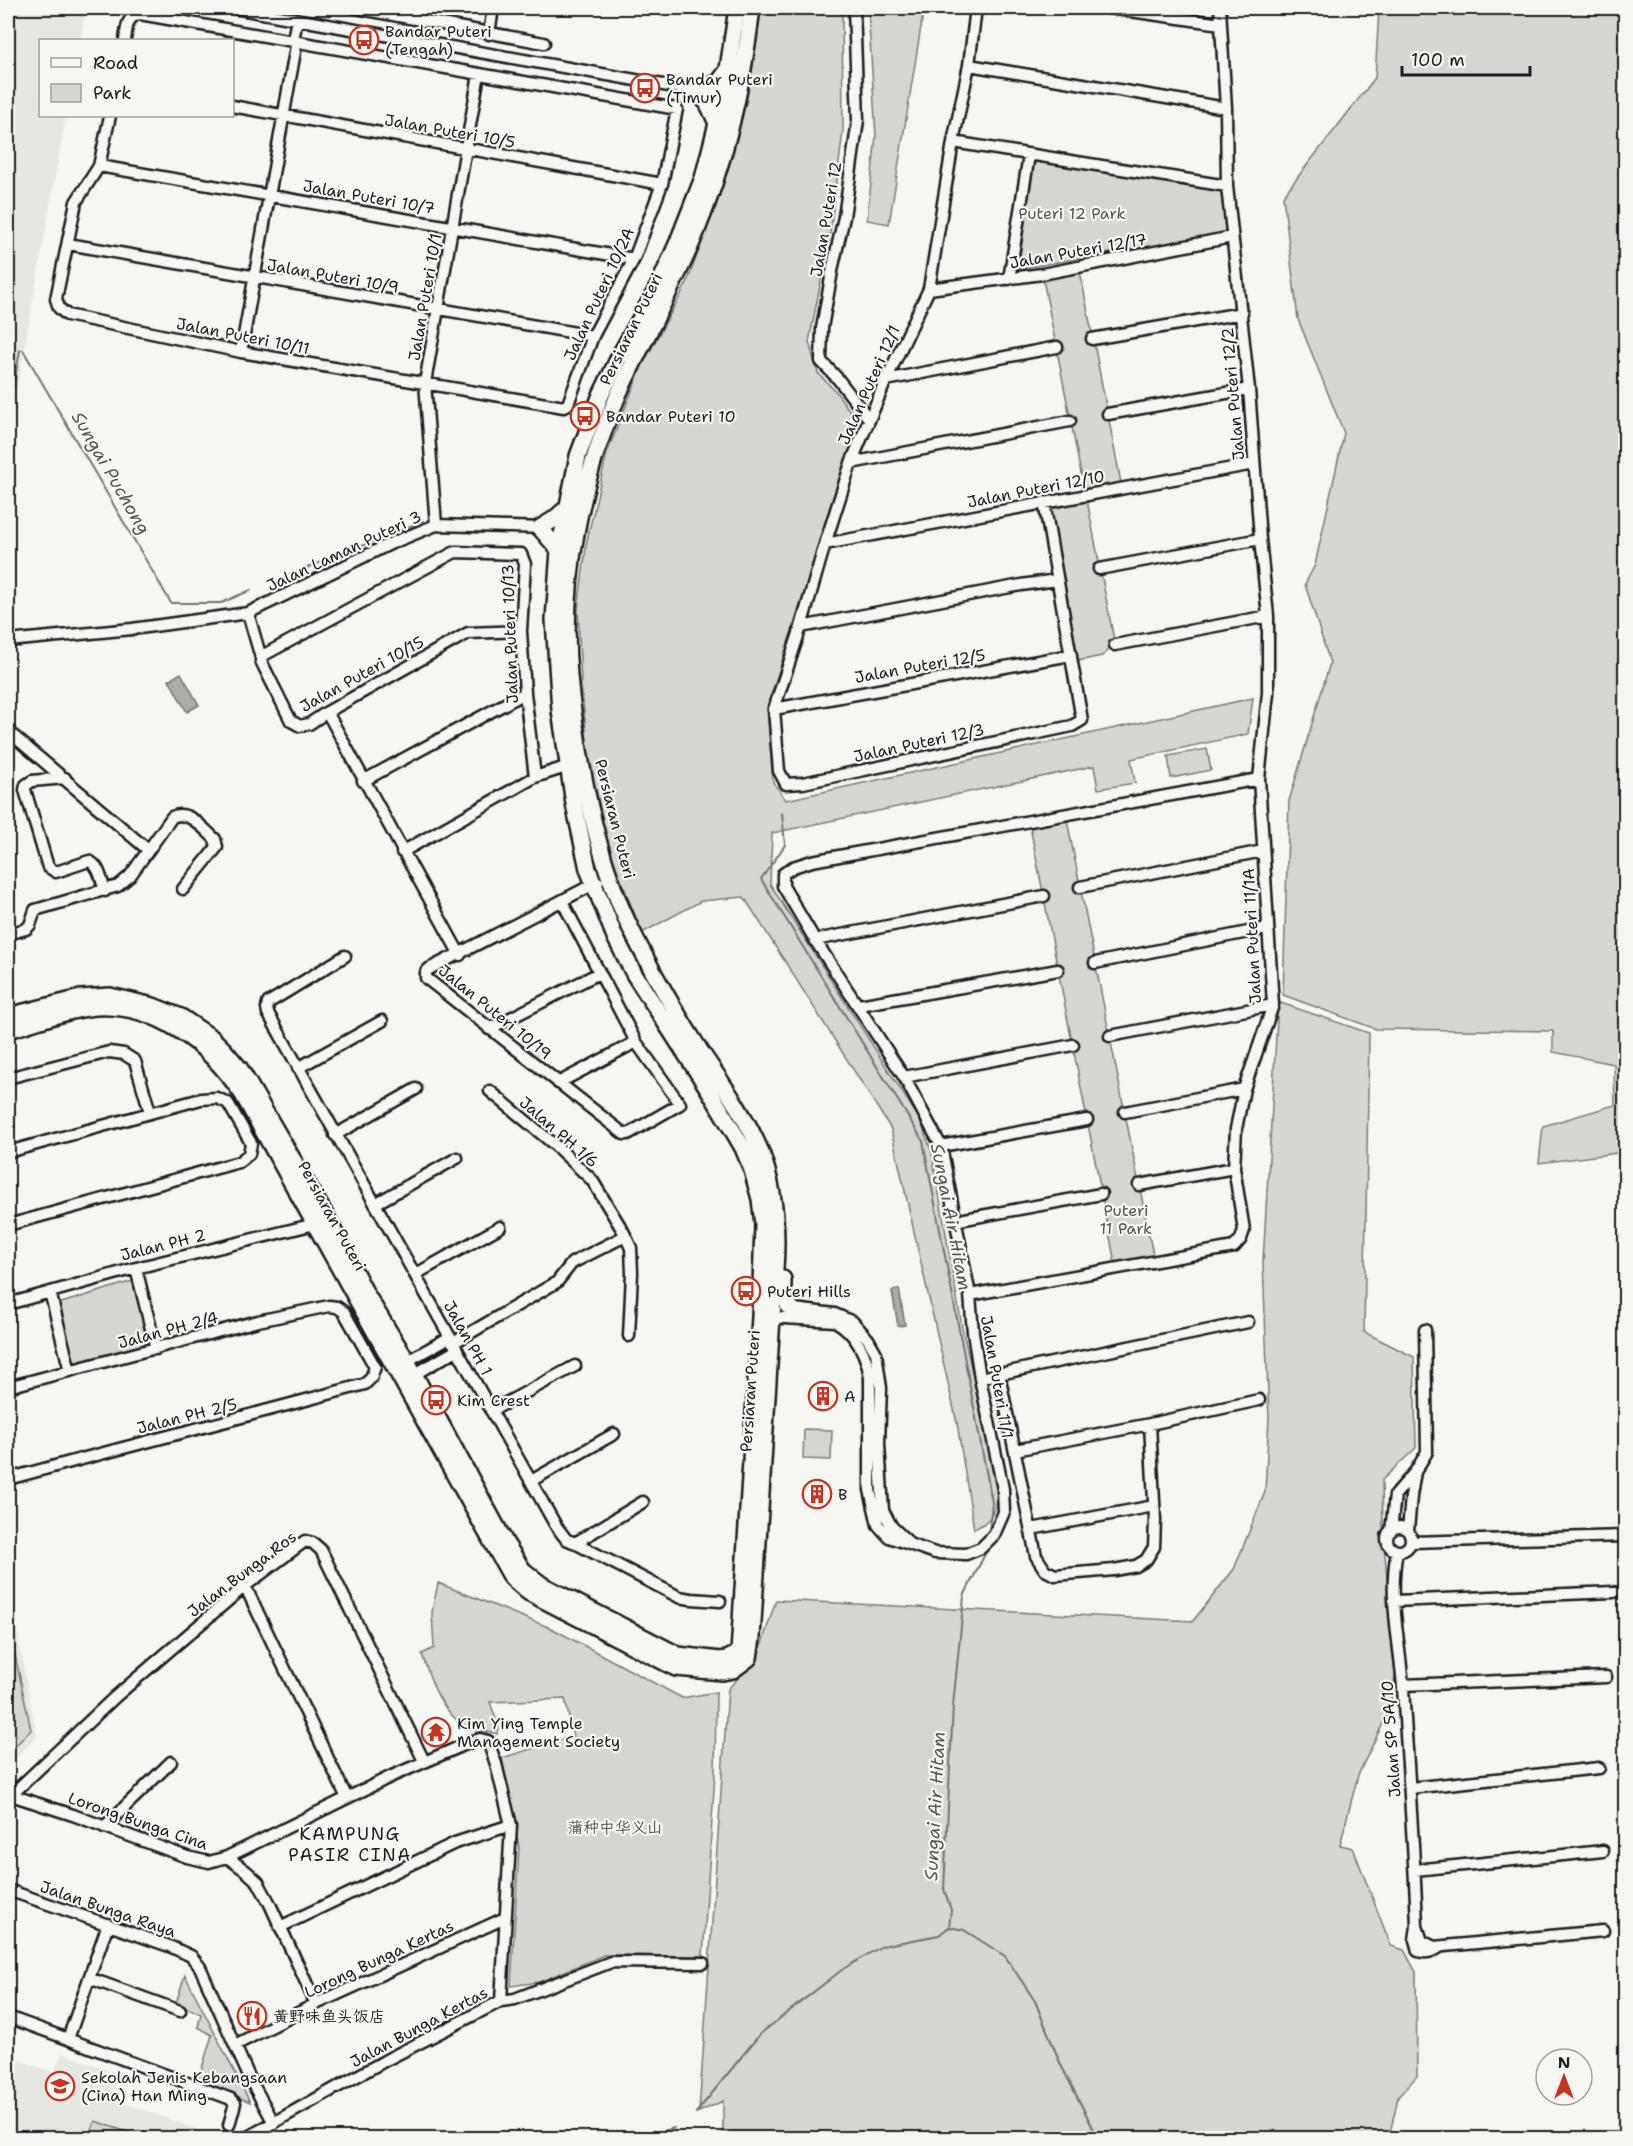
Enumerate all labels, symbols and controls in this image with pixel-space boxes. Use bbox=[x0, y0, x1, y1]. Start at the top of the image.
place label: Bandar Puteri (Tengah) bbox=[385, 21, 492, 60]
bus stop icon: Bandar Puteri (Tengah) bbox=[348, 24, 380, 56]
legend bbox=[39, 39, 234, 117]
scale bar bbox=[1402, 39, 1530, 77]
text: 100 m bbox=[1411, 48, 1465, 72]
text: Road bbox=[93, 51, 138, 75]
place label: Bandar Puteri (Timur) bbox=[666, 69, 773, 108]
bus stop icon: Bandar Puteri (Timur) bbox=[629, 72, 661, 104]
text: Park bbox=[93, 81, 132, 105]
street label: Jalan Puteri 10/5 bbox=[383, 109, 517, 153]
street label: Jalan Puteri 12 bbox=[806, 160, 846, 278]
street label: Jalan Puteri 10/7 bbox=[301, 175, 437, 219]
park label: Puteri 12 Park bbox=[1018, 203, 1126, 224]
street label: Jalan Puteri 10/2A bbox=[559, 224, 639, 364]
street label: Jalan Puteri 12/17 bbox=[1008, 229, 1148, 273]
street label: Jalan Puteri 10/1 bbox=[403, 232, 447, 362]
street label: Jalan Puteri 10/9 bbox=[265, 254, 401, 298]
street label: Persiaran Puteri bbox=[595, 269, 667, 389]
street label: Jalan Puteri 10/11 bbox=[175, 313, 311, 359]
street label: Jalan Puteri 12/1 bbox=[833, 322, 905, 448]
street label: Jalan Puteri 12/2 bbox=[1217, 327, 1249, 461]
bus stop icon: Bandar Puteri 10 bbox=[569, 400, 601, 432]
place label: Bandar Puteri 10 bbox=[606, 406, 736, 427]
water label: Sungai Puchong bbox=[66, 407, 156, 539]
street label: Jalan Puteri 12/10 bbox=[965, 465, 1107, 513]
street label: Jalan Laman Puteri 3 bbox=[263, 506, 425, 596]
street label: Jalan Puteri 10/13 bbox=[497, 564, 523, 704]
street label: Jalan Puteri 10/15 bbox=[296, 631, 428, 717]
street label: Jalan Puteri 12/5 bbox=[853, 644, 987, 688]
street label: Jalan Puteri 12/3 bbox=[852, 719, 986, 767]
street label: Persiaran Puteri bbox=[590, 757, 640, 881]
street label: Jalan Puteri 11/1A bbox=[1238, 868, 1266, 1004]
street label: Jalan Puteri 10/19 bbox=[434, 960, 556, 1064]
street label: Jalan PH 1/6 bbox=[515, 1092, 603, 1172]
water label: Sungai Air Hitam bbox=[925, 1141, 977, 1293]
street label: Persiaran Puteri bbox=[293, 1157, 371, 1275]
park label: Puteri 11 Park bbox=[1100, 1200, 1152, 1239]
street label: Jalan PH 2 bbox=[118, 1224, 208, 1266]
bus stop icon: Puteri Hills bbox=[730, 1275, 762, 1307]
place label: Puteri Hills bbox=[767, 1281, 851, 1302]
street label: Jalan PH 1 bbox=[439, 1297, 497, 1379]
street label: Jalan PH 2/4 bbox=[116, 1307, 220, 1353]
street label: Jalan Puteri 11/1 bbox=[976, 1314, 1018, 1440]
street label: Persiaran Puteri bbox=[735, 1329, 765, 1453]
building icon: A bbox=[807, 1380, 839, 1412]
bus stop icon: Kim Crest bbox=[420, 1384, 452, 1416]
place label: A bbox=[844, 1386, 856, 1407]
place label: Kim Crest bbox=[457, 1390, 530, 1411]
street label: Jalan PH 2/5 bbox=[135, 1393, 239, 1439]
building icon: B bbox=[801, 1478, 833, 1510]
place label: B bbox=[838, 1484, 847, 1505]
street label: Jalan Bunga Ros bbox=[183, 1526, 301, 1622]
street label: Jalan SP 5A/10 bbox=[1376, 1680, 1406, 1798]
place label: Kim Ying Temple Management Society bbox=[457, 1713, 620, 1752]
temple icon: Kim Ying Temple Management Society bbox=[420, 1716, 452, 1748]
water label: Sungai Air Hitam bbox=[919, 1731, 951, 1881]
street label: Lorong Bunga Cina bbox=[65, 1787, 211, 1855]
park label: 蒲种中华义山 bbox=[567, 1817, 663, 1838]
district label: KAMPUNG PASIR CINA bbox=[288, 1822, 412, 1867]
street label: Jalan Bunga Raya bbox=[37, 1876, 179, 1942]
street label: Lorong Bunga Kertas bbox=[301, 1915, 457, 2003]
street label: Jalan Bunga Kertas bbox=[347, 1982, 491, 2072]
restaurant icon: 黄野味鱼头饭店 bbox=[236, 2000, 268, 2032]
place label: 黄野味鱼头饭店 bbox=[273, 2006, 385, 2027]
north arrow bbox=[1534, 2047, 1594, 2107]
text: N bbox=[1558, 2052, 1570, 2073]
place label: Sekolah Jenis Kebangsaan (Cina) Han Ming bbox=[81, 2067, 287, 2106]
school or university icon: Sekolah Jenis Kebangsaan (Cina) Han Ming bbox=[44, 2070, 76, 2102]

